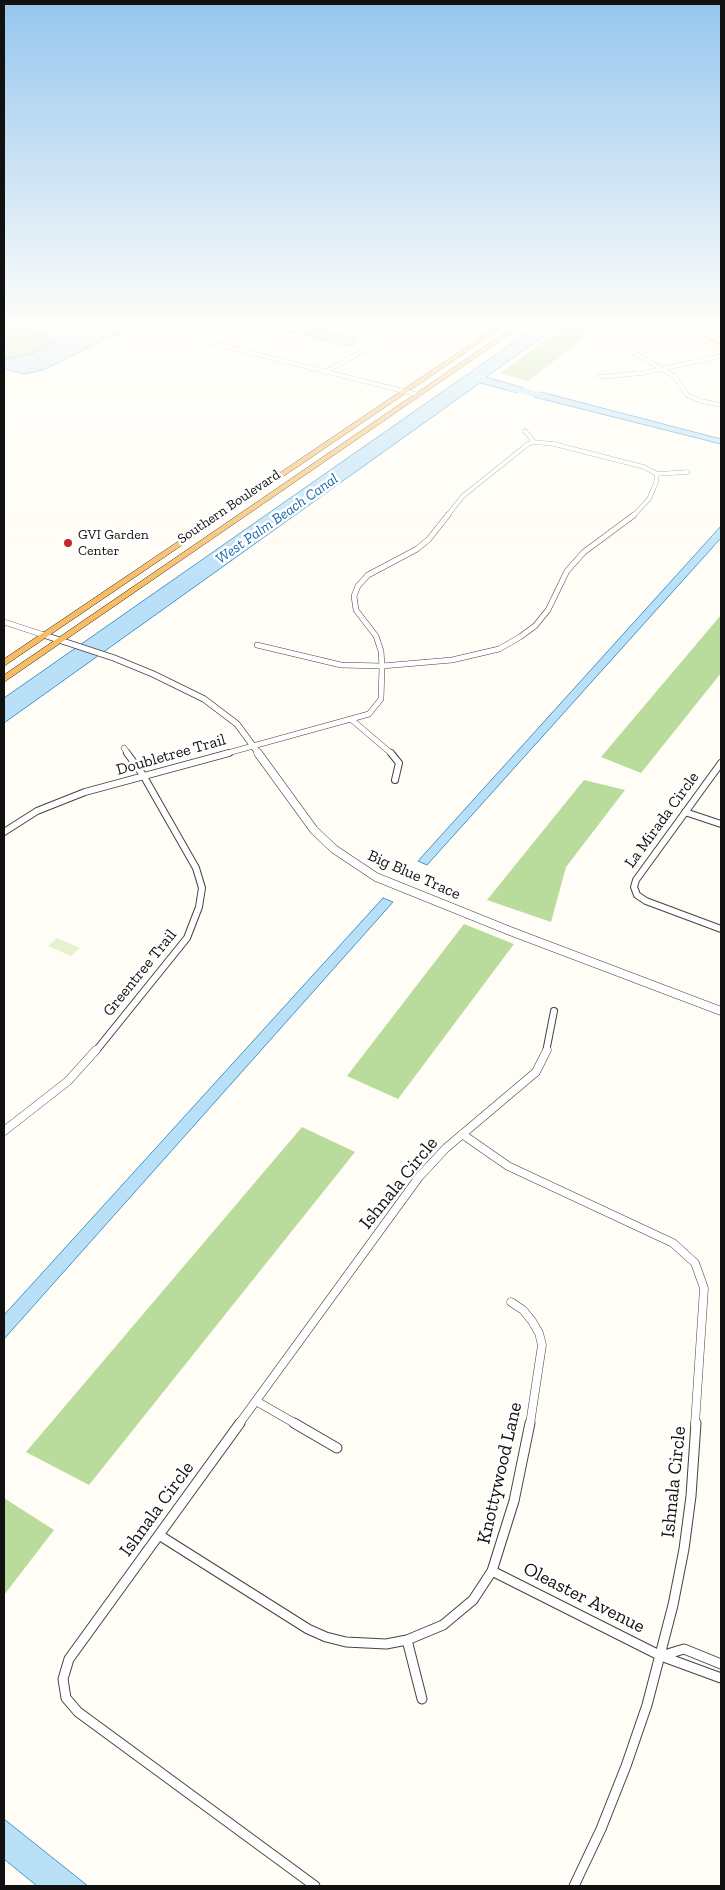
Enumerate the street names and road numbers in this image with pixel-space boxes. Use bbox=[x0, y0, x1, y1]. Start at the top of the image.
street label: Southern Boulevard bbox=[174, 466, 284, 548]
street label: Doubletree Trail bbox=[114, 730, 228, 780]
street label: La Mirada Circle bbox=[621, 768, 703, 872]
street label: Big Blue Trace bbox=[365, 846, 463, 904]
street label: Greentree Trail bbox=[99, 926, 181, 1020]
street label: Ishnala Circle bbox=[355, 1132, 443, 1234]
street label: Knottywood Lane bbox=[473, 1400, 527, 1546]
street label: Ishnala Circle bbox=[657, 1425, 691, 1539]
street label: Ishnala Circle bbox=[115, 1457, 199, 1561]
street label: Oleaster Avenue bbox=[519, 1558, 649, 1638]

